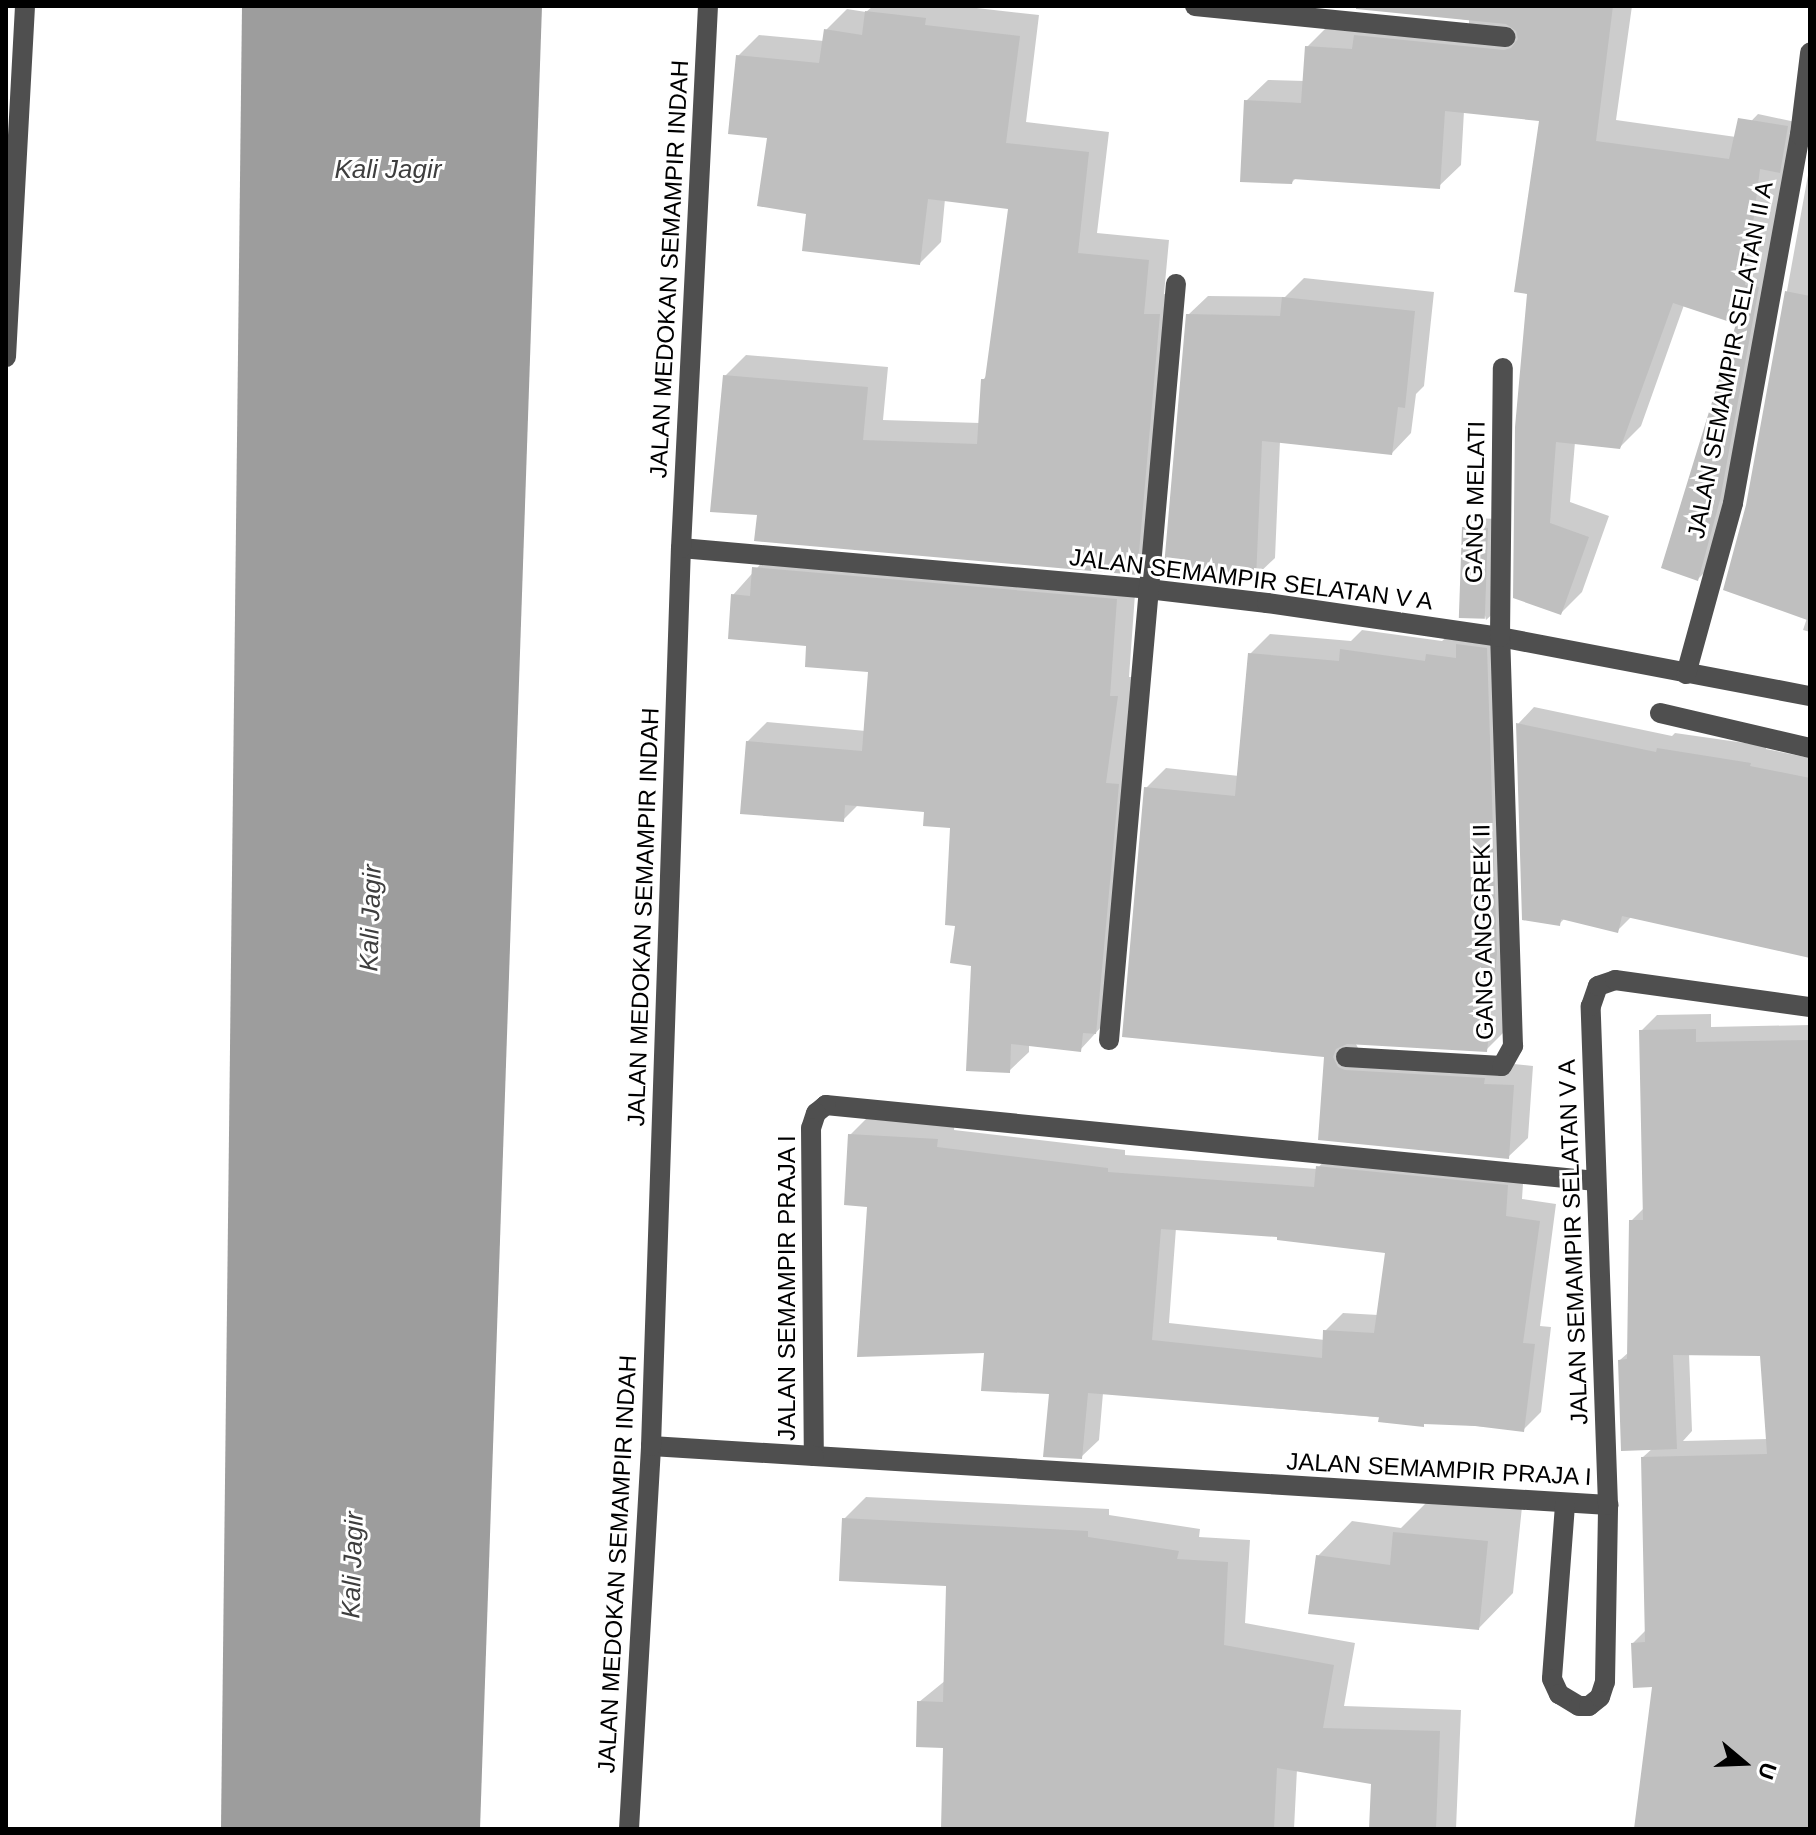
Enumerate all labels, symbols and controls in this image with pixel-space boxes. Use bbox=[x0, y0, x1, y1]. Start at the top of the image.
street label: JALAN MEDOKAN SEMAMPIR INDAH bbox=[644, 59, 694, 479]
water label: Kali Jagir bbox=[335, 154, 441, 186]
street label: JALAN SEMAMPIR SELATAN II A bbox=[1681, 178, 1779, 542]
street label: GANG MELATI bbox=[1459, 421, 1491, 583]
street label: JALAN SEMAMPIR SELATAN V A bbox=[1067, 542, 1435, 616]
street label: JALAN MEDOKAN SEMAMPIR INDAH bbox=[621, 707, 665, 1127]
street label: GANG ANGGREK II bbox=[1467, 823, 1499, 1041]
water label: Kali Jagir bbox=[354, 864, 388, 972]
street label: JALAN SEMAMPIR SELATAN V A bbox=[1552, 1058, 1594, 1426]
street label: JALAN SEMAMPIR PRAJA I bbox=[773, 1135, 801, 1441]
street label: JALAN MEDOKAN SEMAMPIR INDAH bbox=[592, 1354, 642, 1774]
street label: JALAN SEMAMPIR PRAJA I bbox=[1285, 1447, 1593, 1491]
water label: Kali Jagir bbox=[336, 1511, 370, 1619]
north arrow bbox=[1704, 1723, 1784, 1803]
text: U bbox=[1753, 1759, 1782, 1783]

